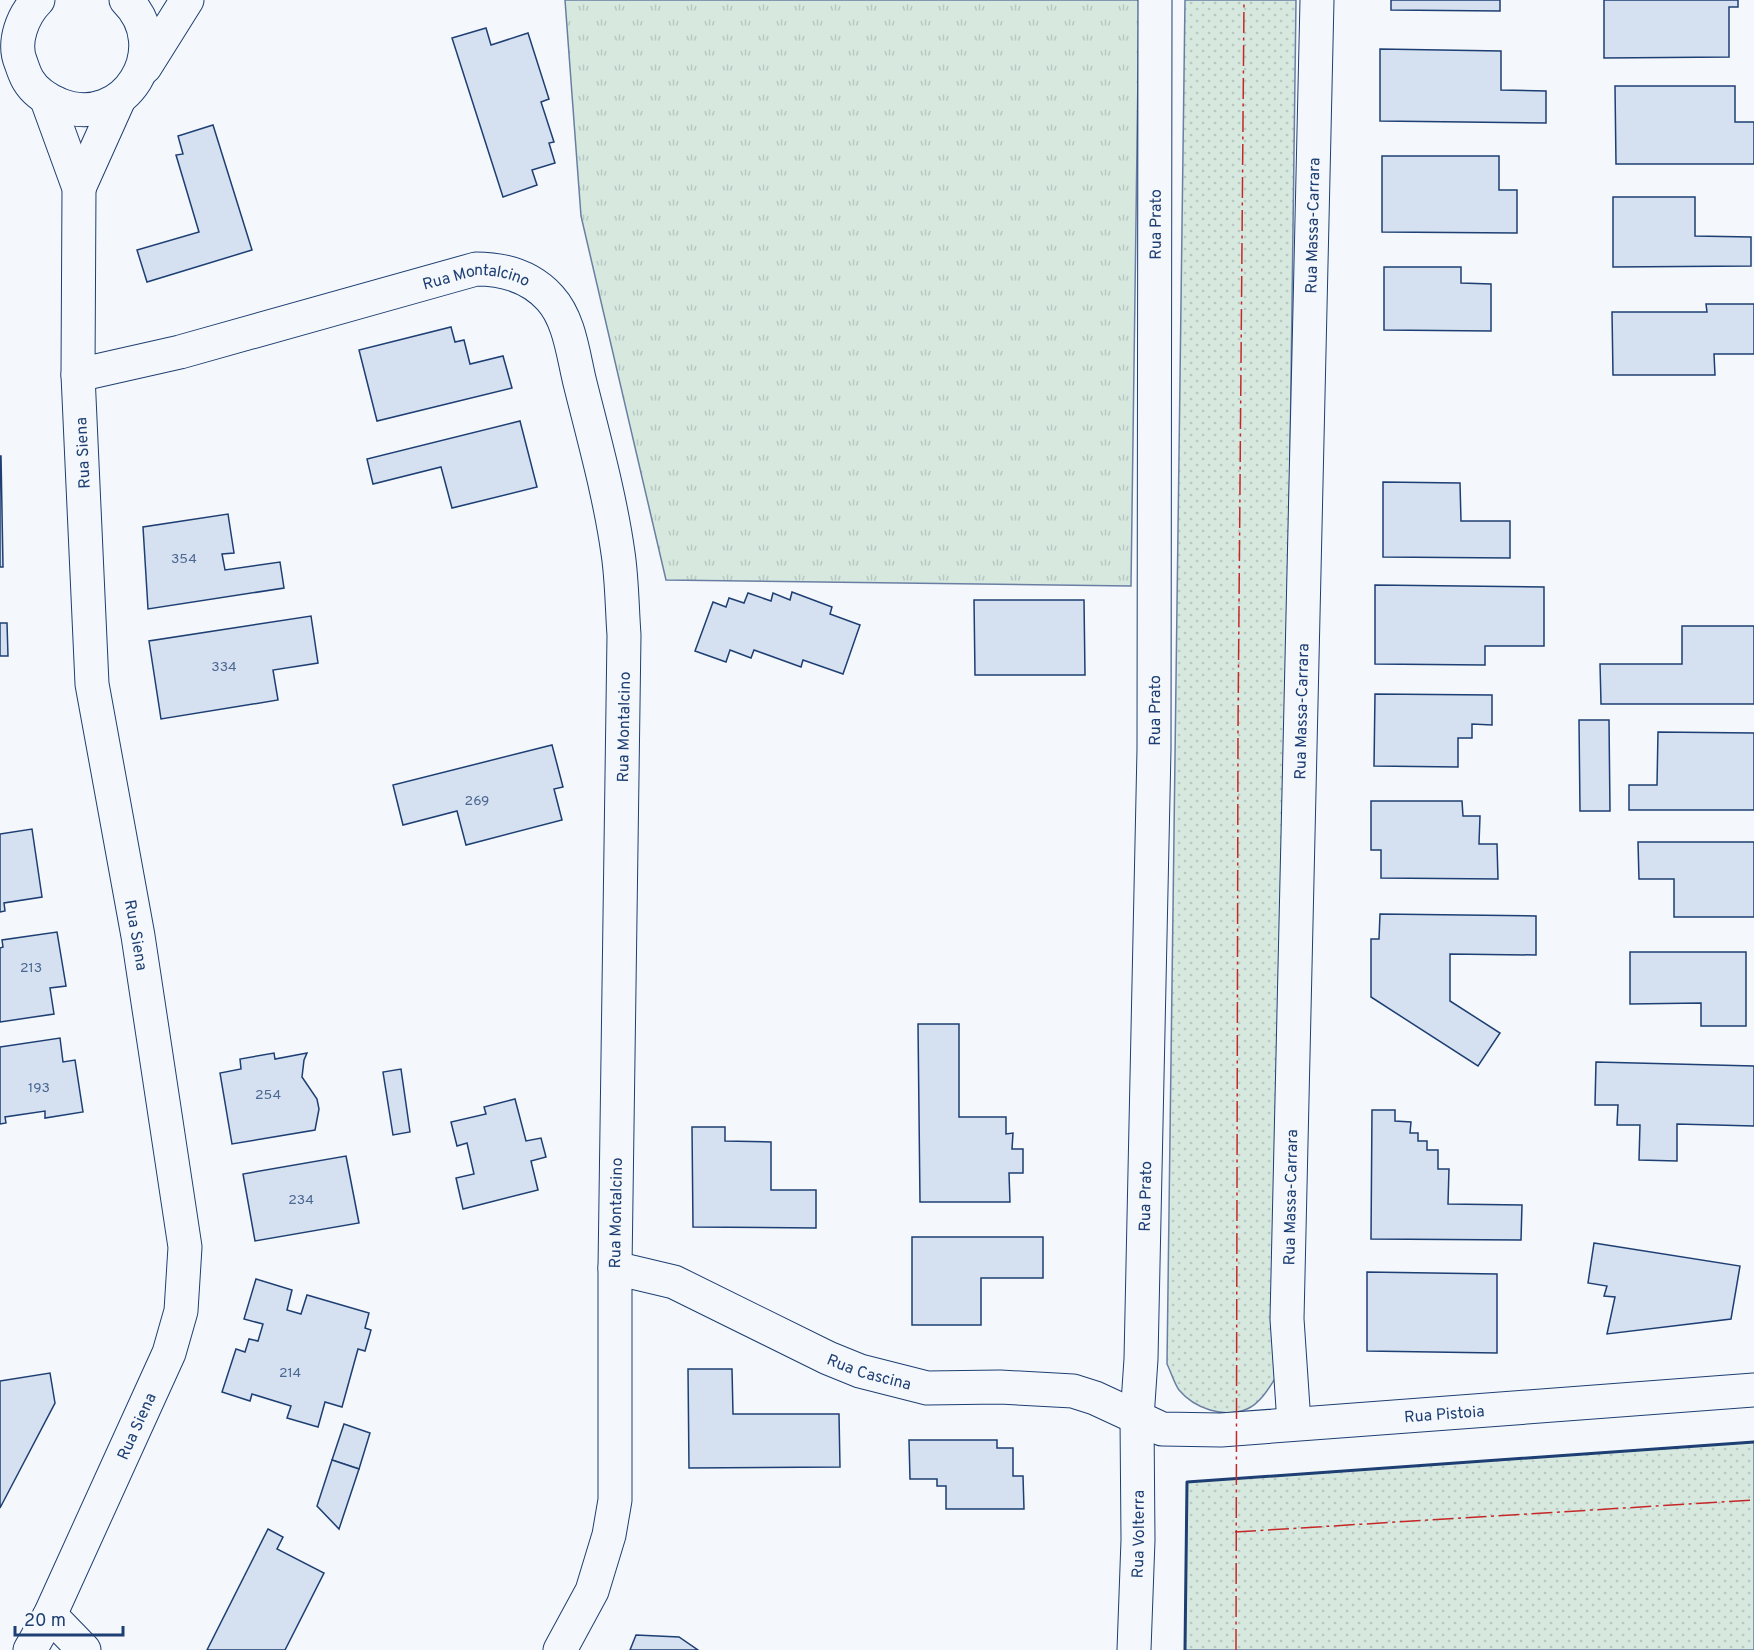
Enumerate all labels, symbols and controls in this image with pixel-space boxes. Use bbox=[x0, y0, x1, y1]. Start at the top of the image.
street label: Rua Massa-Carrara bbox=[1302, 157, 1325, 294]
street label: Rua Prato bbox=[1147, 189, 1167, 260]
street label: Rua Montalcino bbox=[420, 261, 533, 296]
street label: Rua Siena bbox=[72, 417, 96, 489]
house number: 354 bbox=[171, 551, 197, 568]
street label: Rua Massa-Carrara bbox=[1291, 643, 1314, 780]
house number: 334 bbox=[211, 659, 237, 676]
street label: Rua Montalcino bbox=[614, 671, 636, 783]
street label: Rua Prato bbox=[1146, 675, 1166, 746]
house number: 269 bbox=[465, 793, 489, 810]
street label: Rua Siena bbox=[119, 898, 151, 972]
house number: 213 bbox=[20, 960, 42, 977]
house number: 193 bbox=[28, 1080, 50, 1097]
house number: 254 bbox=[255, 1087, 281, 1104]
street label: Rua Massa-Carrara bbox=[1280, 1129, 1303, 1266]
street label: Rua Montalcino bbox=[606, 1157, 628, 1269]
street label: Rua Prato bbox=[1136, 1161, 1157, 1232]
house number: 234 bbox=[288, 1192, 314, 1209]
street label: Rua Cascina bbox=[823, 1351, 913, 1396]
house number: 214 bbox=[279, 1365, 301, 1382]
street label: Rua Siena bbox=[114, 1390, 162, 1464]
street label: Rua Pistoia bbox=[1404, 1402, 1485, 1428]
street label: Rua Volterra bbox=[1129, 1490, 1150, 1579]
scale bar bbox=[15, 1599, 123, 1637]
text: 20 m bbox=[24, 1610, 66, 1633]

